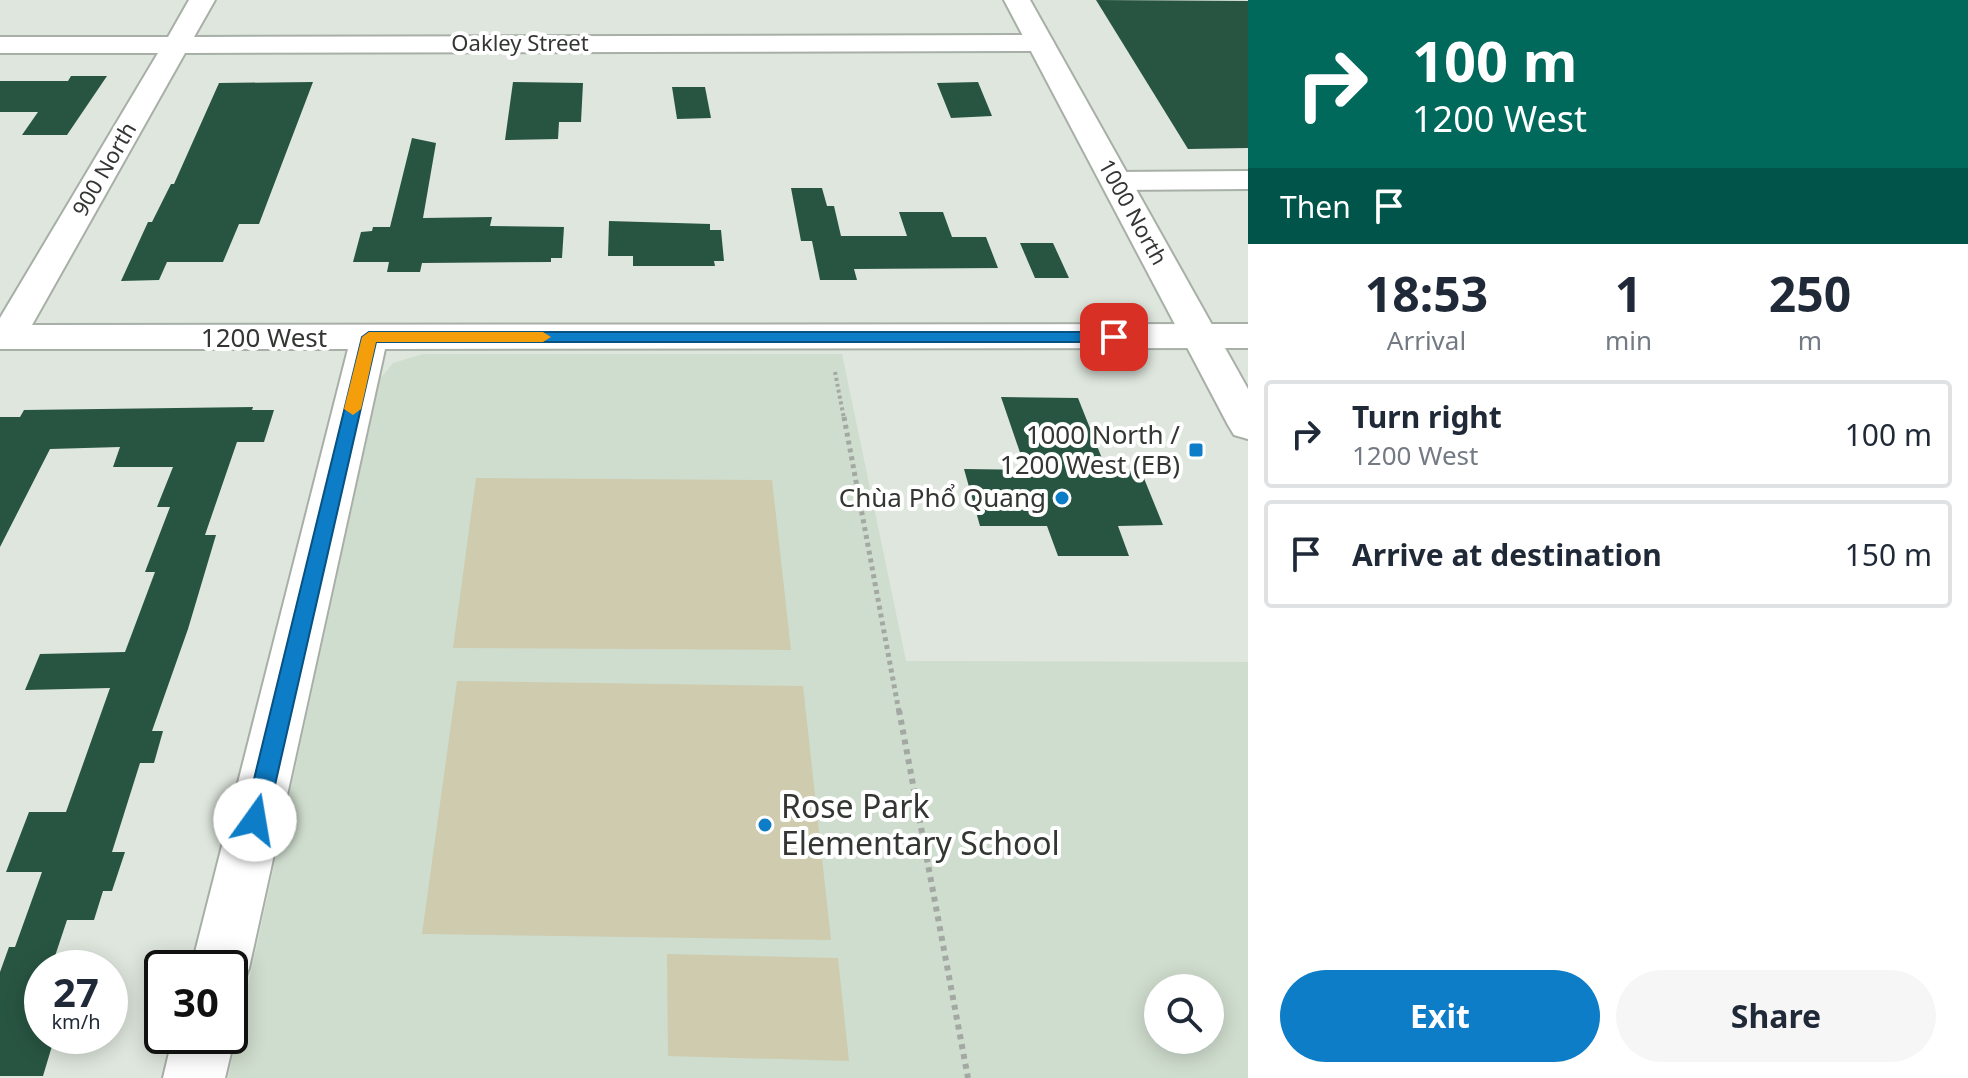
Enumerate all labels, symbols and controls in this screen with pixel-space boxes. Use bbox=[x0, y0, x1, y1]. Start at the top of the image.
text: 100 m bbox=[1412, 22, 1577, 98]
street label: Oakley Street bbox=[451, 27, 589, 57]
icon: right bbox=[1280, 32, 1384, 136]
text: 1200 West bbox=[1412, 94, 1587, 143]
street label: 900 North bbox=[64, 116, 142, 221]
street label: 1000 North bbox=[1092, 153, 1175, 270]
icon: arrive bbox=[1367, 184, 1411, 228]
text: Then bbox=[1280, 186, 1351, 227]
text: 18:53 bbox=[1365, 261, 1488, 326]
text: 1 bbox=[1615, 261, 1642, 326]
text: 250 bbox=[1769, 261, 1851, 326]
pin bbox=[1080, 303, 1148, 371]
icon: arrive bbox=[1092, 315, 1136, 359]
street label: 1200 West bbox=[201, 319, 327, 355]
text: Arrival bbox=[1387, 322, 1466, 358]
text: min bbox=[1605, 322, 1652, 358]
text: m bbox=[1798, 322, 1822, 358]
text: Turn right bbox=[1352, 396, 1502, 437]
icon: right bbox=[1284, 412, 1328, 456]
text: 100 m bbox=[1845, 414, 1932, 455]
place label: 1000 North / 1200 West (EB) bbox=[1000, 416, 1180, 482]
text: 1200 West bbox=[1352, 437, 1478, 473]
marker: 1000 North / 1200 West (EB) bbox=[1187, 441, 1205, 459]
place label: Chùa Phổ Quang bbox=[839, 479, 1046, 515]
marker: Chùa Phổ Quang bbox=[1053, 489, 1071, 507]
icon: arrive bbox=[1284, 532, 1328, 576]
text: Arrive at destination bbox=[1352, 534, 1662, 575]
text: 150 m bbox=[1845, 534, 1932, 575]
position arrow bbox=[213, 778, 297, 862]
place label: Rose Park Elementary School bbox=[781, 784, 1060, 864]
marker: Rose Park Elementary School bbox=[756, 816, 774, 834]
speed limit sign: 30 bbox=[144, 950, 248, 1054]
text: 27 bbox=[53, 964, 99, 1019]
button: Exit bbox=[1280, 970, 1600, 1062]
button: Share bbox=[1616, 970, 1936, 1062]
map controls bbox=[1144, 974, 1224, 1054]
button: search bbox=[1144, 974, 1224, 1054]
text: km/h bbox=[51, 1008, 101, 1035]

